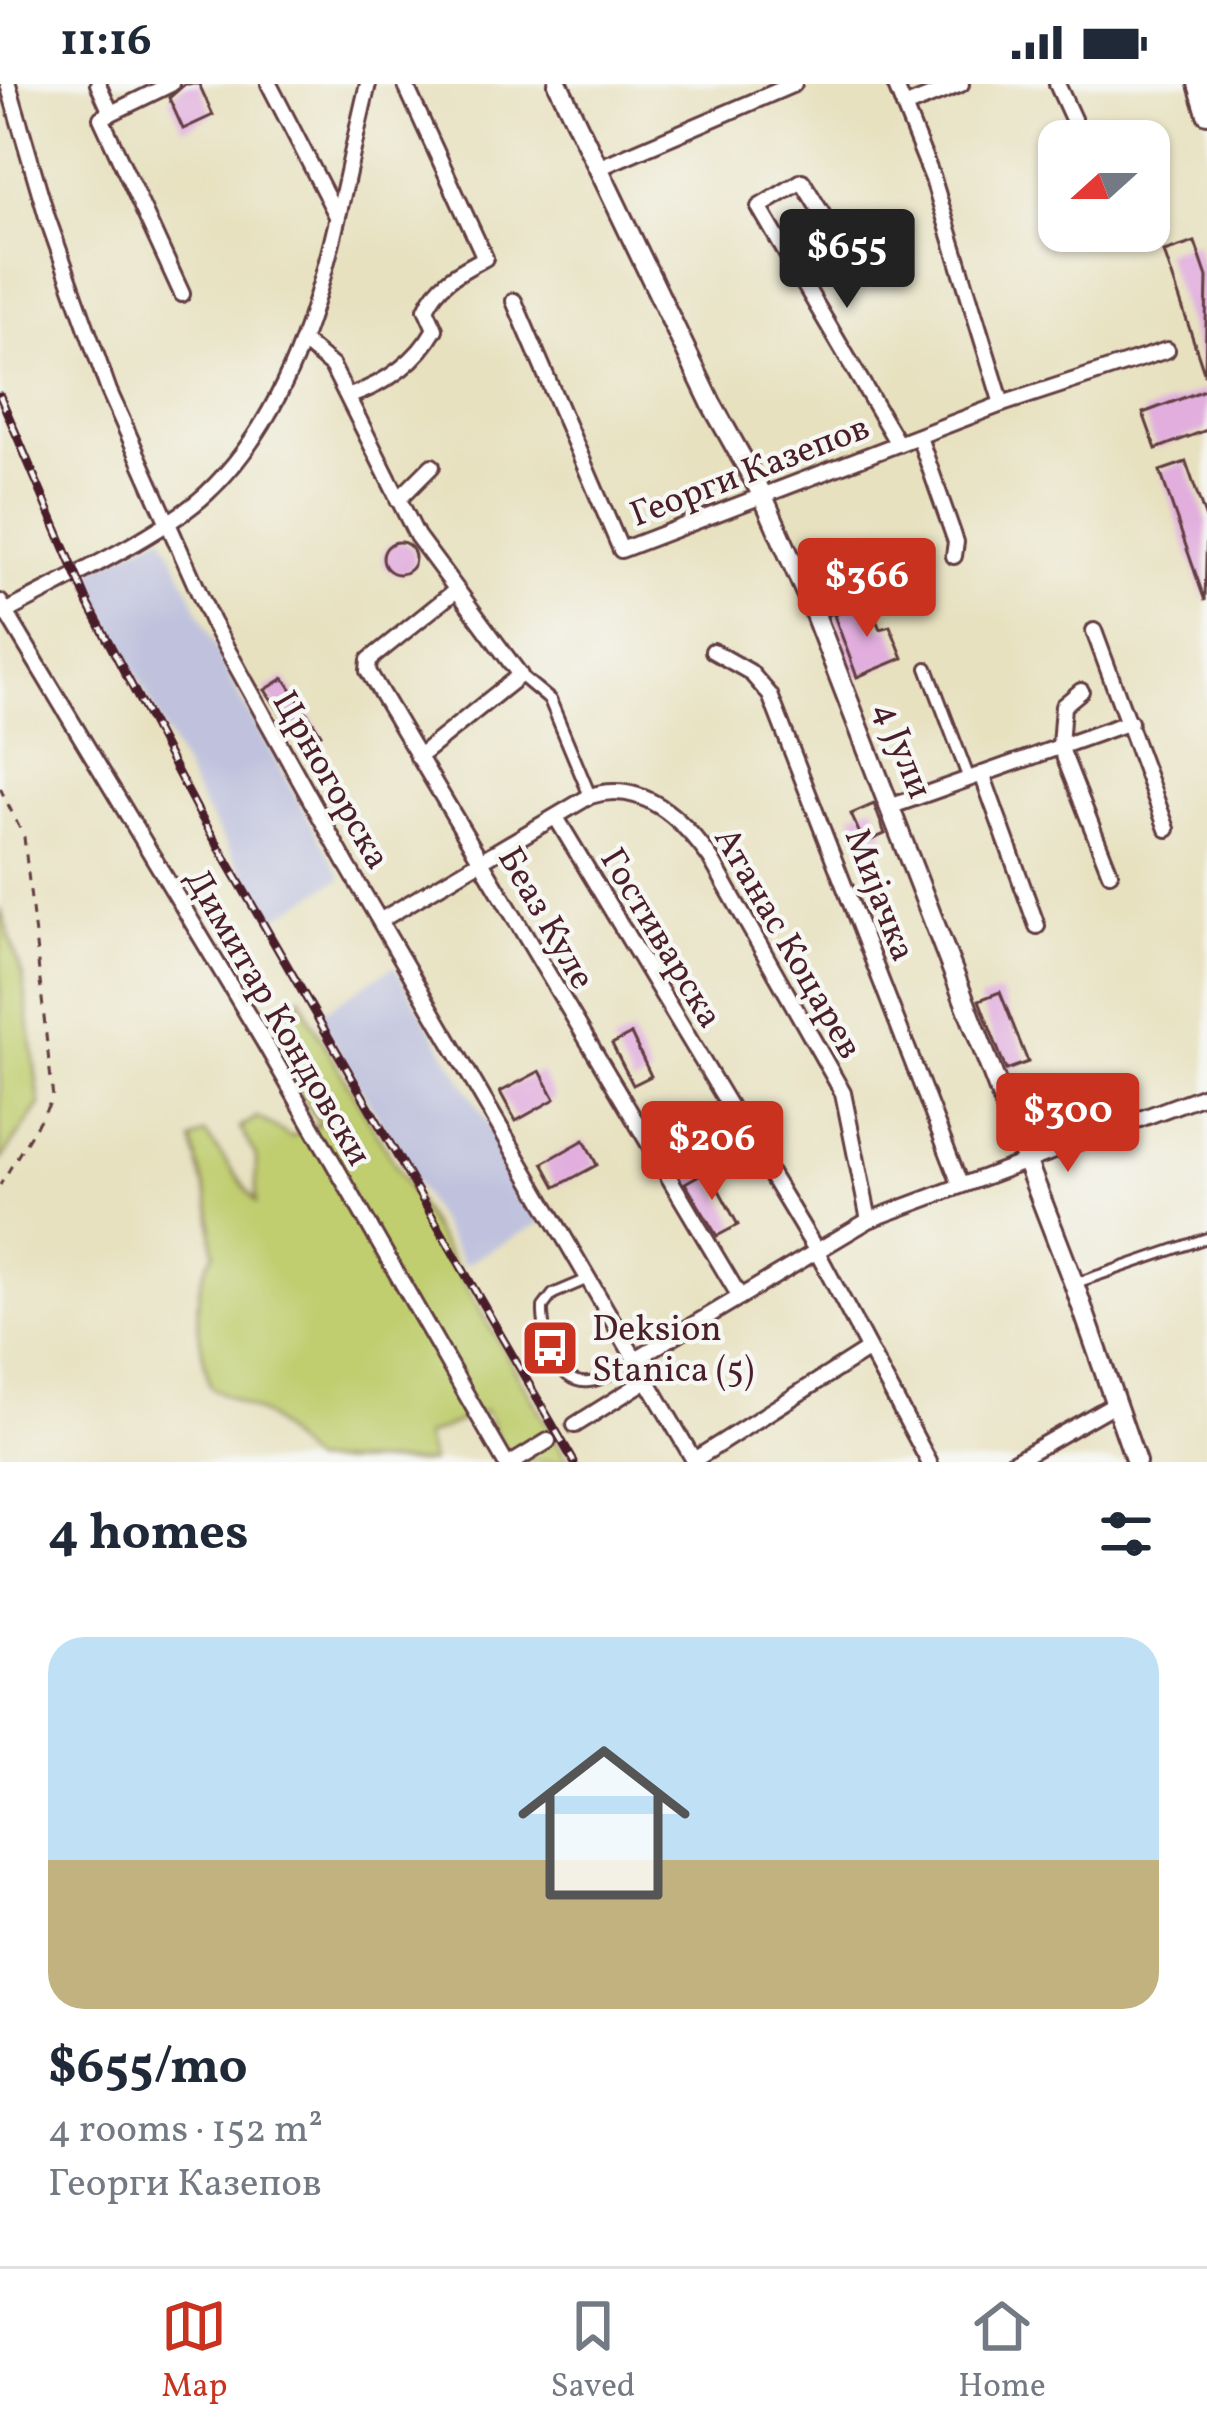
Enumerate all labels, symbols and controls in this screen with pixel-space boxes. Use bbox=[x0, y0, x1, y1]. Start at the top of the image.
text: 11:16 bbox=[60, 11, 152, 74]
north arrow bbox=[1038, 120, 1170, 252]
map controls bbox=[1038, 120, 1170, 252]
pin: $655 bbox=[776, 209, 918, 311]
text: $655 bbox=[807, 221, 887, 275]
street label: Георги Казепов bbox=[624, 404, 877, 541]
pin: $366 bbox=[796, 538, 938, 640]
text: $366 bbox=[825, 550, 909, 604]
street label: Црногорска bbox=[258, 683, 401, 879]
street label: 4 Јули bbox=[859, 695, 943, 806]
street label: Атанас Коцарев bbox=[700, 819, 873, 1069]
street label: Мијачка bbox=[830, 822, 926, 969]
street label: Беаз Куле bbox=[484, 839, 605, 999]
street label: Гостиварска bbox=[586, 840, 733, 1039]
street label: Димитар Кондовски bbox=[171, 860, 382, 1176]
pin: $300 bbox=[997, 1073, 1139, 1175]
text: $300 bbox=[1023, 1085, 1113, 1139]
pin: $206 bbox=[641, 1101, 783, 1203]
text: $206 bbox=[668, 1113, 756, 1167]
place label: Deksion Stanica (5) bbox=[592, 1306, 754, 1397]
bus stop icon: Deksion Stanica (5) bbox=[519, 1317, 581, 1379]
text: 4 homes bbox=[48, 1499, 249, 1570]
icon: filters bbox=[1093, 1501, 1159, 1567]
icon: home bbox=[496, 1715, 712, 1931]
text: $655/mo bbox=[48, 2033, 248, 2104]
text: 4 rooms · 152 m² bbox=[48, 2104, 323, 2158]
text: Георги Казепов bbox=[48, 2158, 322, 2212]
tab: Map bbox=[161, 2293, 228, 2411]
tab: Saved bbox=[550, 2293, 635, 2411]
tab: Home bbox=[958, 2293, 1046, 2411]

